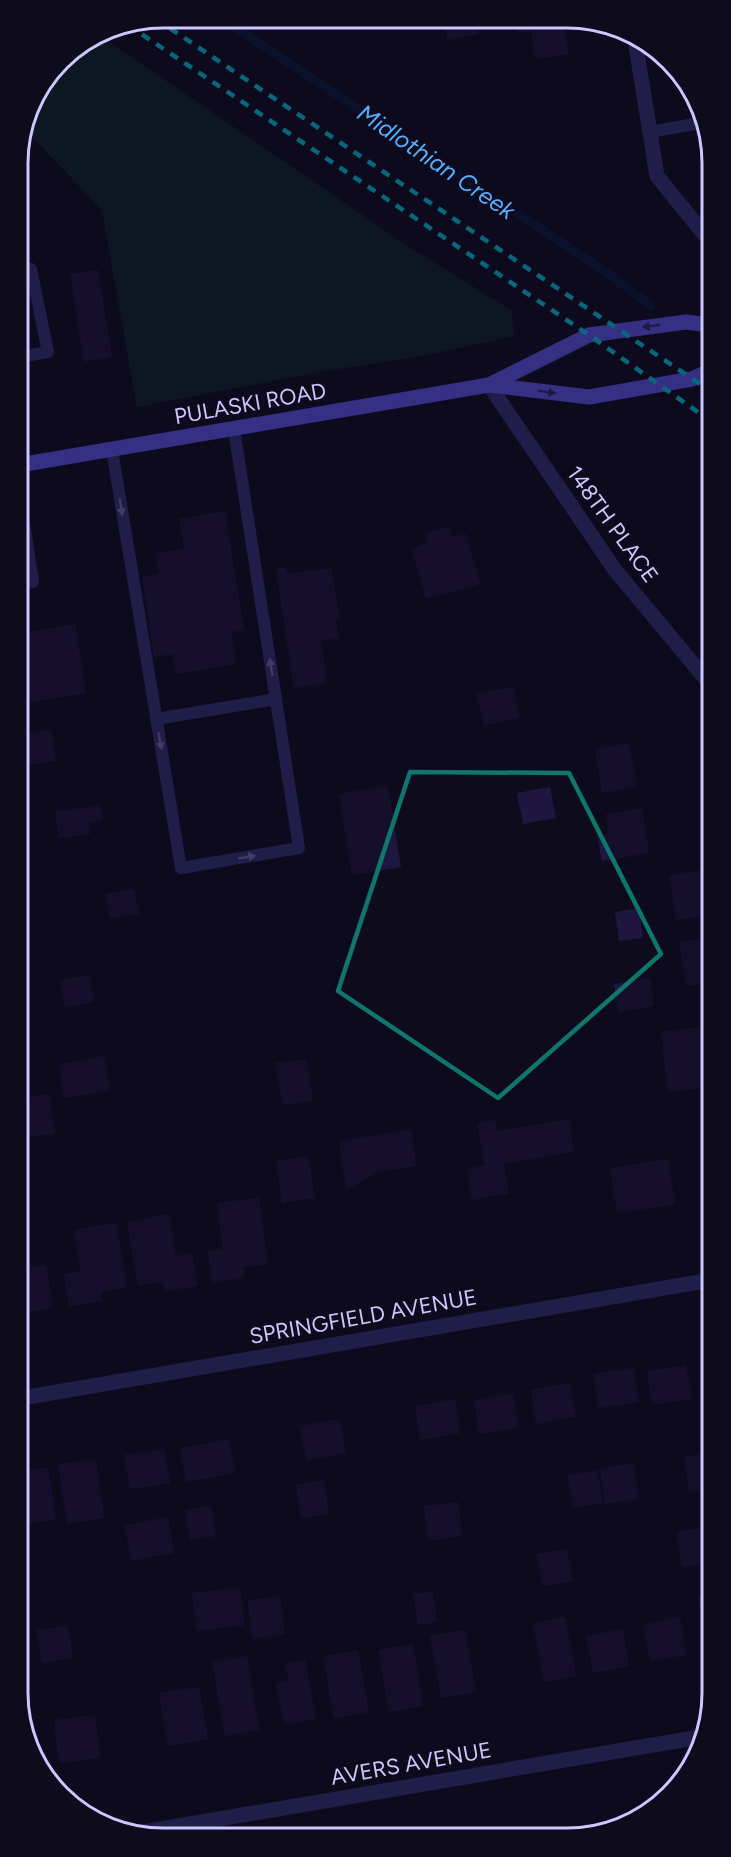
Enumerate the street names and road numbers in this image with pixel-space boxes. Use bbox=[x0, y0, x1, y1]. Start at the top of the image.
street label: PULASKI ROAD bbox=[172, 377, 328, 430]
street label: 148TH PLACE bbox=[561, 461, 664, 588]
street label: SPRINGFIELD AVENUE bbox=[247, 1283, 479, 1350]
street label: AVERS AVENUE bbox=[329, 1736, 494, 1791]

